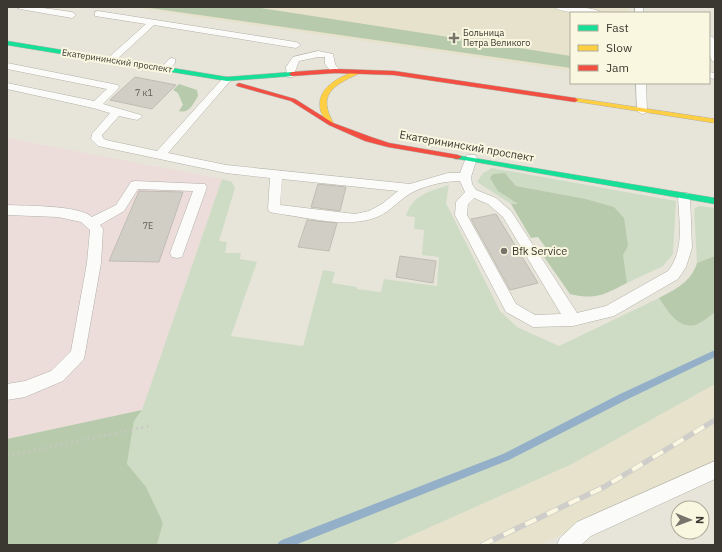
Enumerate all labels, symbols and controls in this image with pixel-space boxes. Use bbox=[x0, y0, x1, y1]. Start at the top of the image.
legend bbox=[570, 12, 710, 84]
text: Fast bbox=[606, 20, 629, 35]
place label: Больница Петра Великого bbox=[463, 27, 530, 48]
marker: Больница Петра Великого bbox=[448, 32, 460, 44]
text: Slow bbox=[606, 40, 632, 55]
street label: Екатерининский проспект bbox=[61, 46, 174, 75]
text: Jam bbox=[606, 60, 629, 75]
house number: 7 к1 bbox=[135, 87, 153, 98]
street label: Екатерининский проспект bbox=[399, 127, 535, 165]
house number: 7Е bbox=[143, 220, 153, 231]
place label: Bfk Service bbox=[512, 244, 567, 258]
marker: Bfk Service bbox=[499, 246, 509, 256]
north arrow bbox=[670, 500, 710, 540]
text: N bbox=[693, 516, 707, 524]

